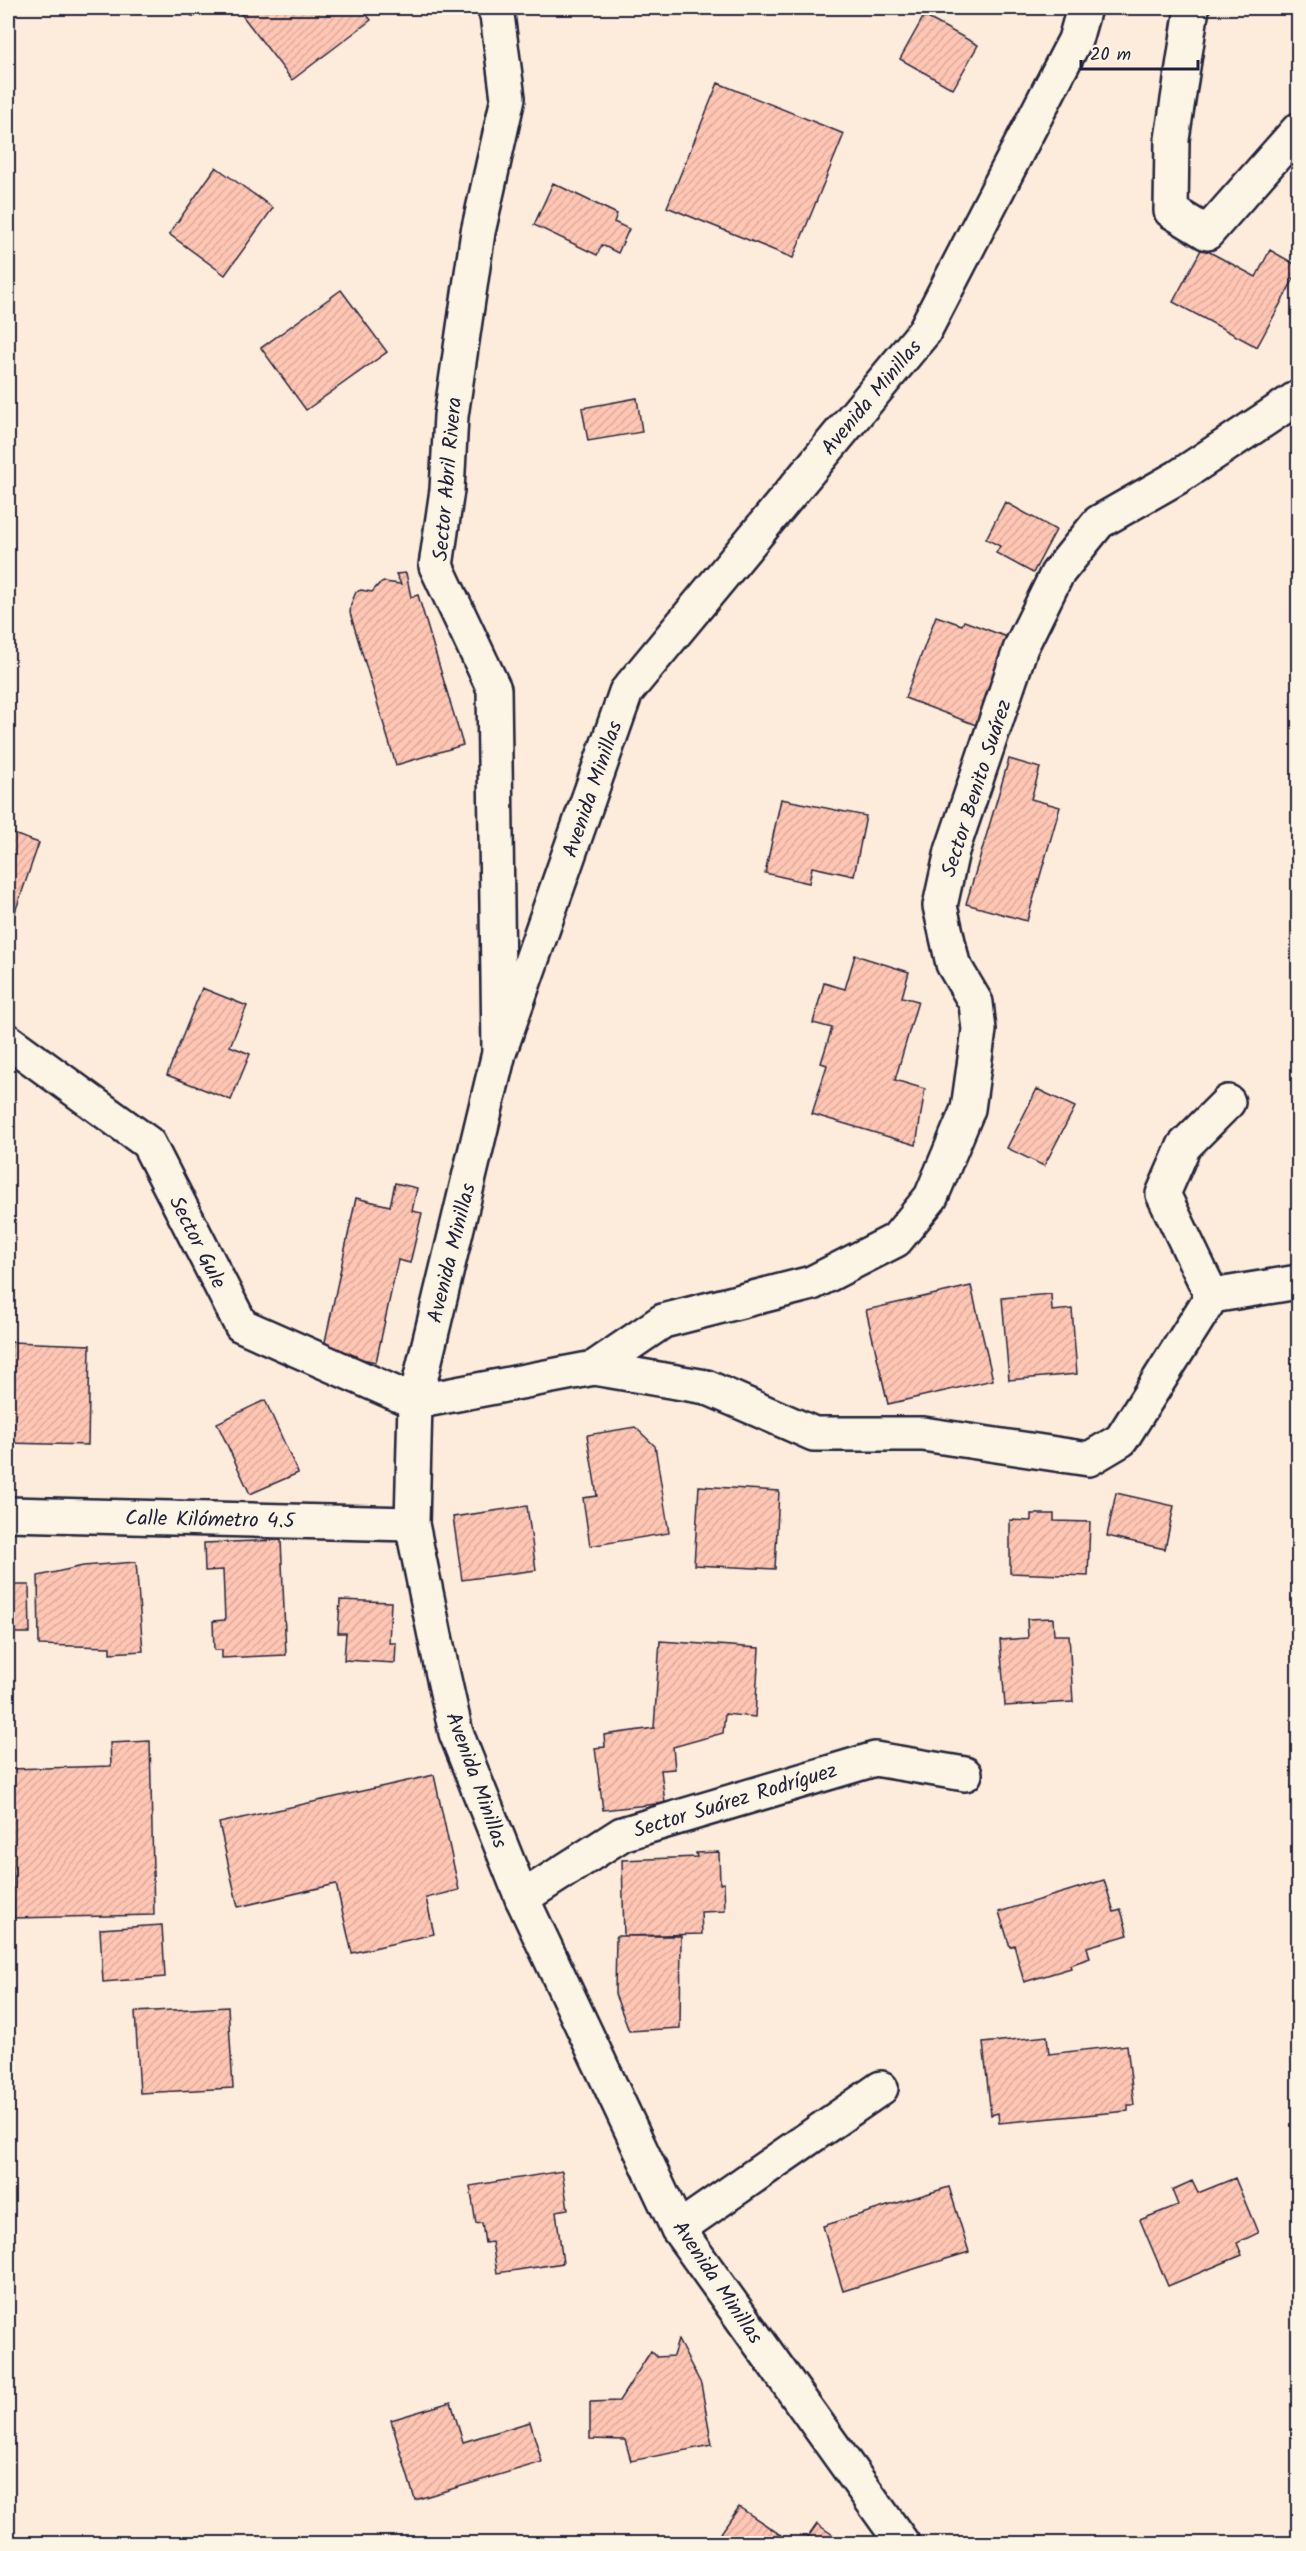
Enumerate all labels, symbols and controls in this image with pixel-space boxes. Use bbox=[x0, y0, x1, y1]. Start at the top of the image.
scale bar bbox=[1081, 33, 1198, 71]
text: 20 m bbox=[1090, 41, 1131, 70]
street label: Avenida Minillas bbox=[814, 333, 931, 463]
street label: Sector Abril Rivera bbox=[425, 396, 472, 563]
street label: Sector Benito Suárez bbox=[933, 695, 1022, 881]
street label: Avenida Minillas bbox=[555, 717, 632, 862]
street label: Avenida Minillas bbox=[419, 1180, 486, 1327]
street label: Sector Gule bbox=[159, 1190, 234, 1295]
street label: Calle Kilómetro 4.5 bbox=[125, 1503, 297, 1539]
street label: Avenida Minillas bbox=[436, 1708, 516, 1853]
street label: Sector Suárez Rodríguez bbox=[630, 1755, 841, 1848]
street label: Avenida Minillas bbox=[663, 2214, 770, 2351]

